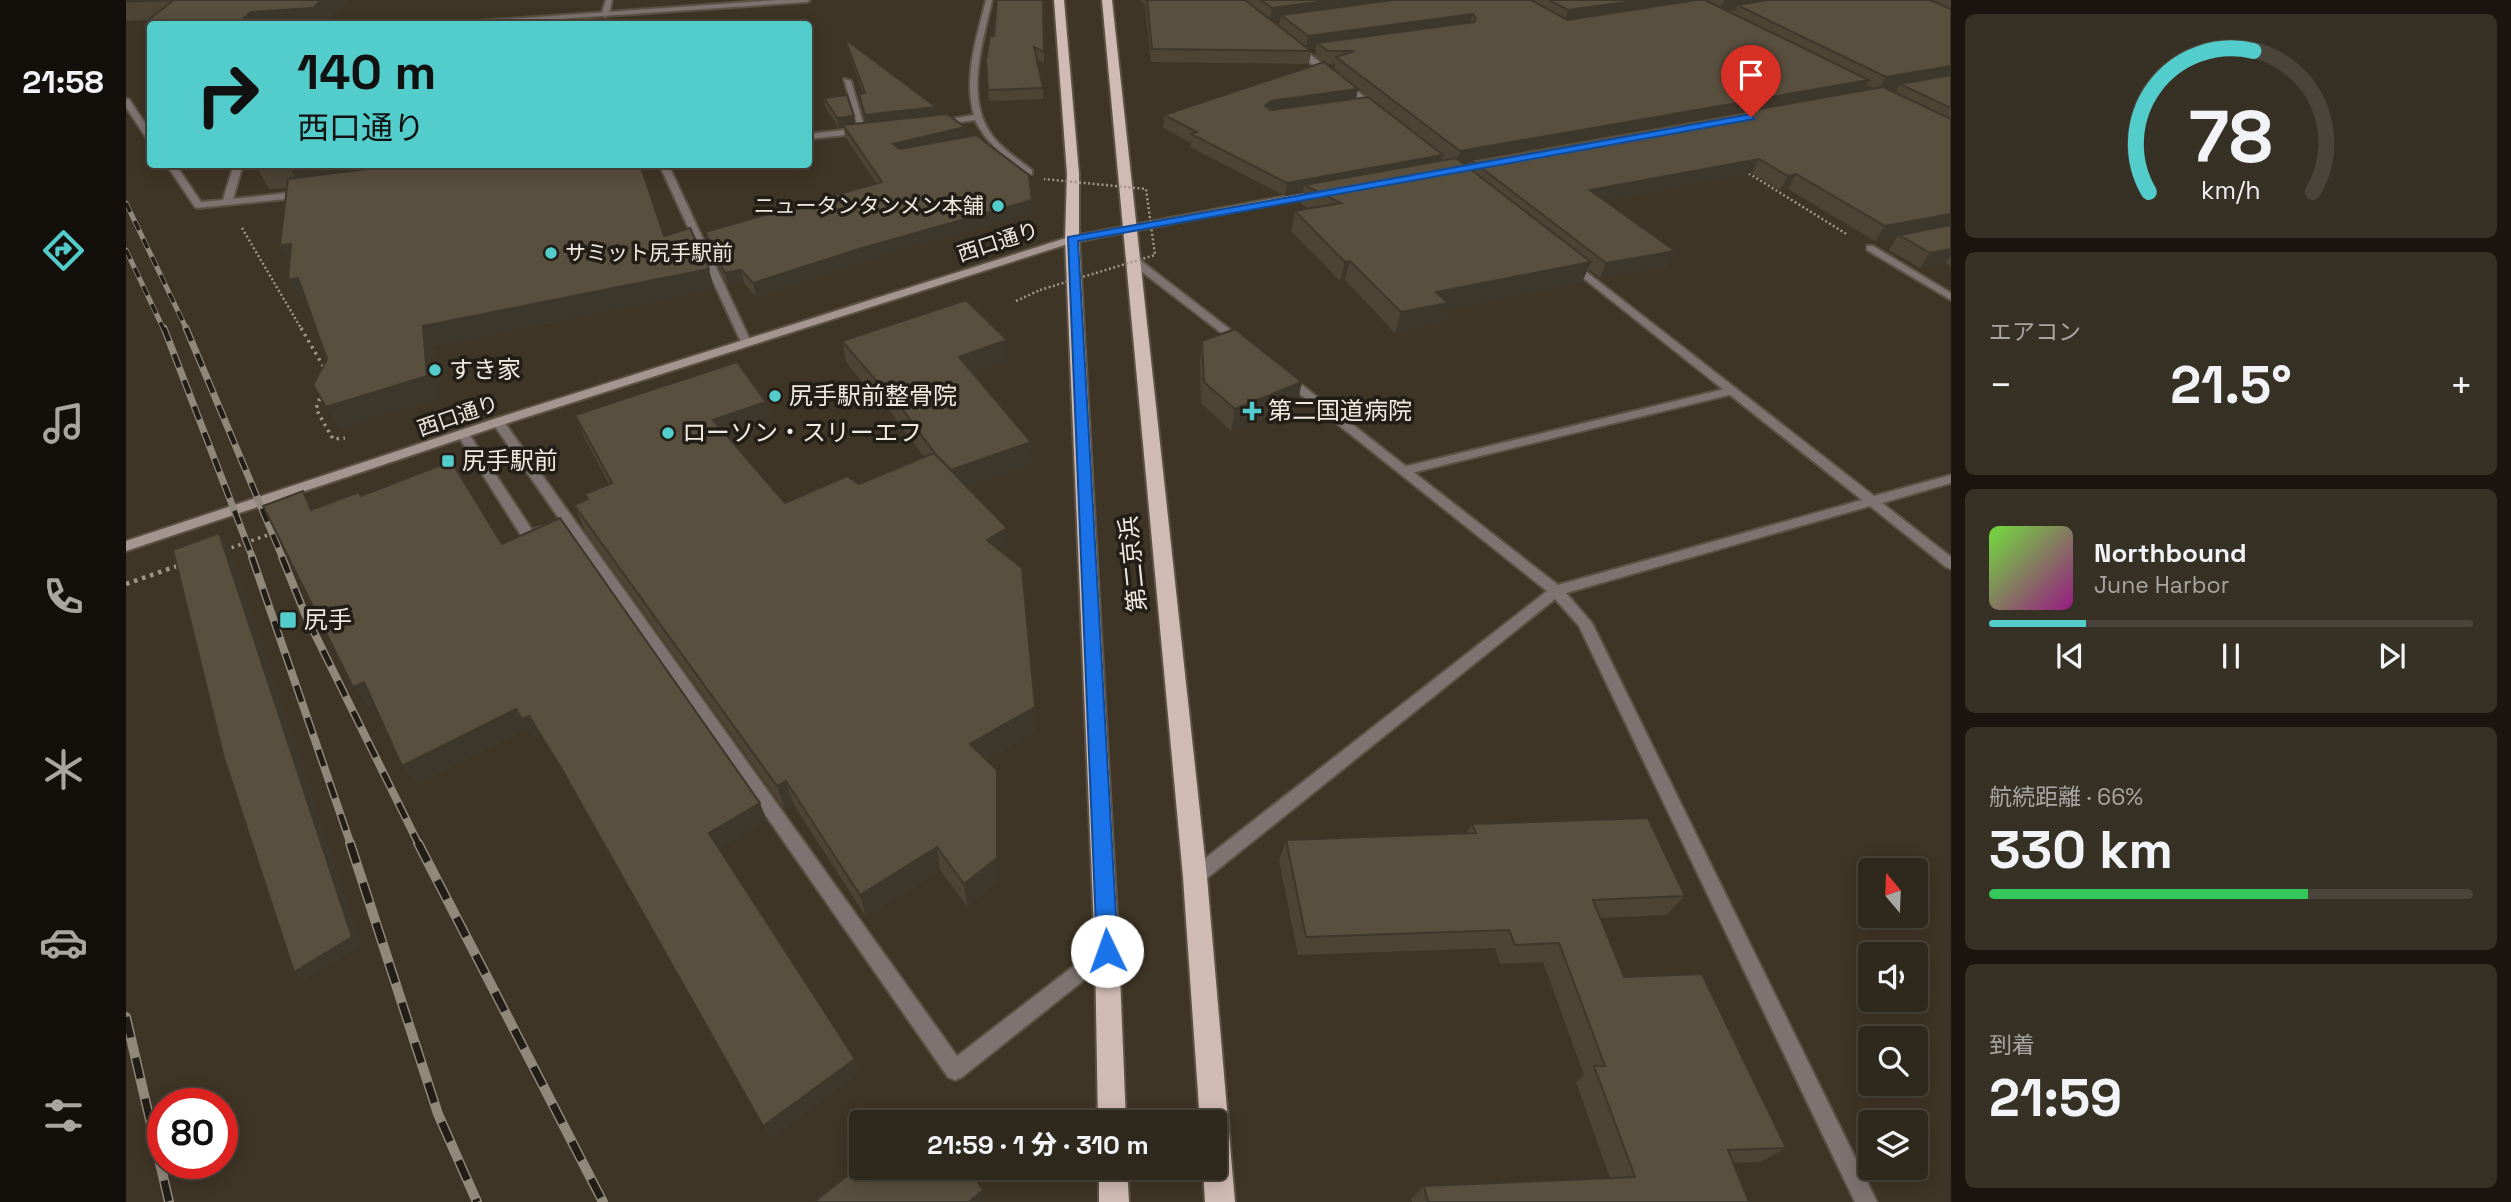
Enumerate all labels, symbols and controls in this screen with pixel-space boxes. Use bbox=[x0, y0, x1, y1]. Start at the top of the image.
text: 140 m bbox=[297, 41, 436, 103]
pin bbox=[1721, 45, 1781, 117]
icon: right bbox=[182, 49, 273, 140]
icon: arrive bbox=[1732, 56, 1770, 94]
text: 21:58 bbox=[22, 62, 104, 102]
text: 78 bbox=[2189, 90, 2273, 183]
text: 西口通り bbox=[297, 108, 425, 148]
text: km/h bbox=[2201, 174, 2261, 206]
place label: ニュータンタンメン本舗 bbox=[754, 192, 984, 219]
marker: ニュータンタンメン本舗 bbox=[990, 198, 1006, 214]
street label: 西口通り bbox=[954, 216, 1042, 267]
icon: directions bbox=[39, 226, 88, 275]
place label: サミット尻手駅前 bbox=[565, 239, 733, 266]
marker: サミット尻手駅前 bbox=[543, 245, 559, 261]
text: エアコン bbox=[1989, 317, 2081, 347]
text: 21.5° bbox=[2170, 352, 2292, 418]
place label: すき家 bbox=[449, 354, 521, 385]
text: − bbox=[1989, 361, 2013, 409]
text: + bbox=[2449, 361, 2473, 409]
marker: すき家 bbox=[427, 362, 443, 378]
place label: 尻手駅前整骨院 bbox=[789, 380, 957, 411]
marker: 尻手駅前整骨院 bbox=[767, 388, 783, 404]
street label: 西口通り bbox=[414, 389, 502, 442]
place label: 第二国道病院 bbox=[1268, 395, 1412, 426]
icon: music bbox=[39, 399, 88, 448]
marker: 第二国道病院 bbox=[1242, 401, 1262, 421]
place label: ローソン・スリーエフ bbox=[682, 417, 922, 448]
marker: ローソン・スリーエフ bbox=[660, 425, 676, 441]
place label: 尻手駅前 bbox=[462, 445, 558, 476]
marker: 尻手駅前 bbox=[440, 453, 456, 469]
street label: 第二京浜 bbox=[1112, 515, 1153, 613]
text: Northbound bbox=[2094, 536, 2247, 570]
text: June Harbor bbox=[2094, 570, 2229, 600]
icon: phone bbox=[39, 572, 88, 621]
place label: 尻手 bbox=[304, 604, 352, 635]
marker: 尻手 bbox=[278, 610, 298, 630]
icon: previous bbox=[2051, 637, 2089, 675]
icon: pause bbox=[2212, 637, 2250, 675]
icon: next bbox=[2373, 637, 2411, 675]
icon: climate bbox=[39, 745, 88, 794]
text: 航続距離 · 66% bbox=[1989, 782, 2143, 812]
text: 330 km bbox=[1989, 817, 2173, 883]
north arrow bbox=[1858, 858, 1928, 928]
map controls bbox=[1858, 858, 1928, 1180]
position arrow bbox=[1070, 914, 1144, 988]
icon: car bbox=[39, 918, 88, 967]
button: sound bbox=[1858, 942, 1928, 1012]
button: search bbox=[1858, 1026, 1928, 1096]
text: 到着 bbox=[1989, 1030, 2035, 1060]
text: 21:59 bbox=[1989, 1065, 2122, 1131]
speed limit sign: 80 bbox=[147, 1088, 238, 1179]
icon: filters bbox=[39, 1091, 88, 1140]
button: layers bbox=[1858, 1110, 1928, 1180]
text: 21:59 · 1 分 · 310 m bbox=[927, 1128, 1149, 1162]

